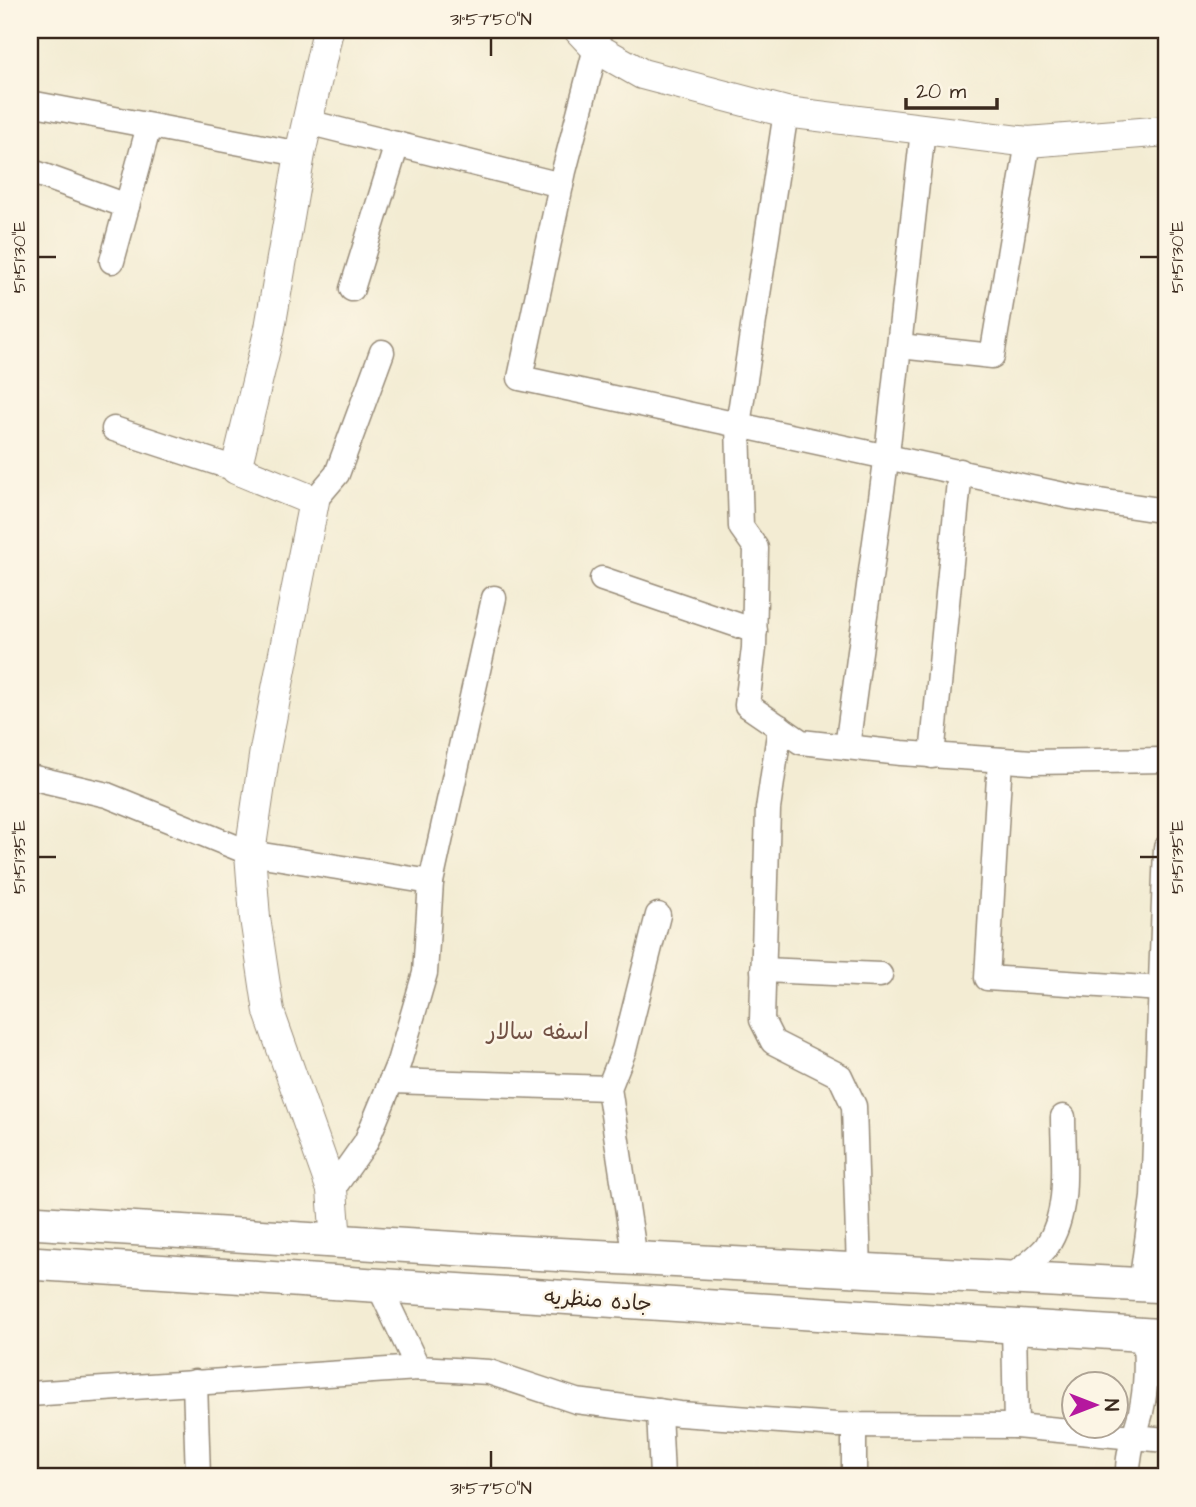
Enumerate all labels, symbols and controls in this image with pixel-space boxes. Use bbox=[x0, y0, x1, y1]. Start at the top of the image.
text: 31°57'50"N bbox=[450, 7, 532, 32]
scale bar bbox=[906, 66, 996, 110]
text: 20 m bbox=[916, 77, 967, 106]
text: 51°51'30"E bbox=[7, 220, 32, 293]
text: 51°51'30"E bbox=[1165, 220, 1190, 293]
text: 51°51'35"E bbox=[7, 820, 32, 894]
text: 51°51'35"E bbox=[1165, 820, 1190, 894]
district label: اسفه سالار bbox=[485, 1016, 589, 1048]
street label: جاده منظریه bbox=[543, 1282, 653, 1319]
north arrow bbox=[1060, 1370, 1130, 1440]
text: N bbox=[1097, 1399, 1124, 1411]
text: 31°57'50"N bbox=[450, 1476, 532, 1501]

